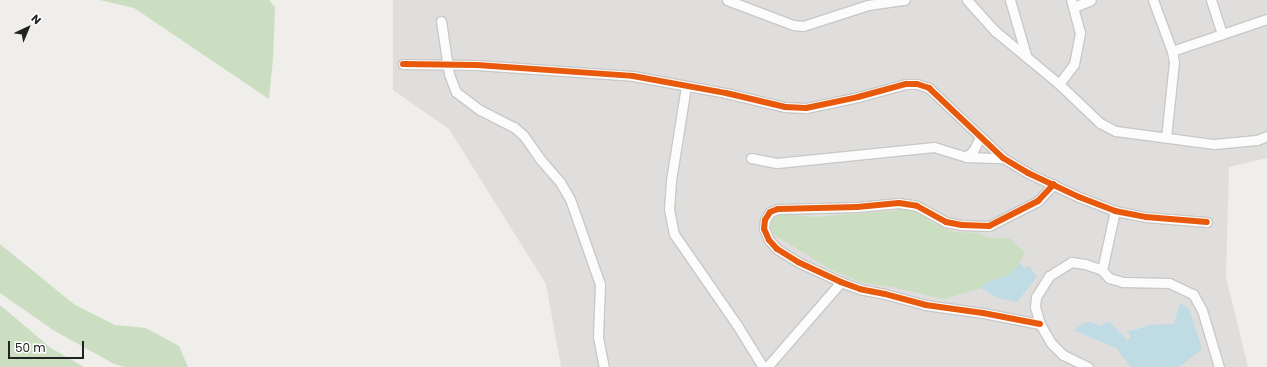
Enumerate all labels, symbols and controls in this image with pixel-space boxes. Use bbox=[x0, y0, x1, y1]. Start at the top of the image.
north arrow bbox=[8, 8, 48, 48]
text: N bbox=[28, 11, 45, 28]
scale bar bbox=[10, 333, 86, 359]
text: 50 m bbox=[15, 339, 46, 356]

